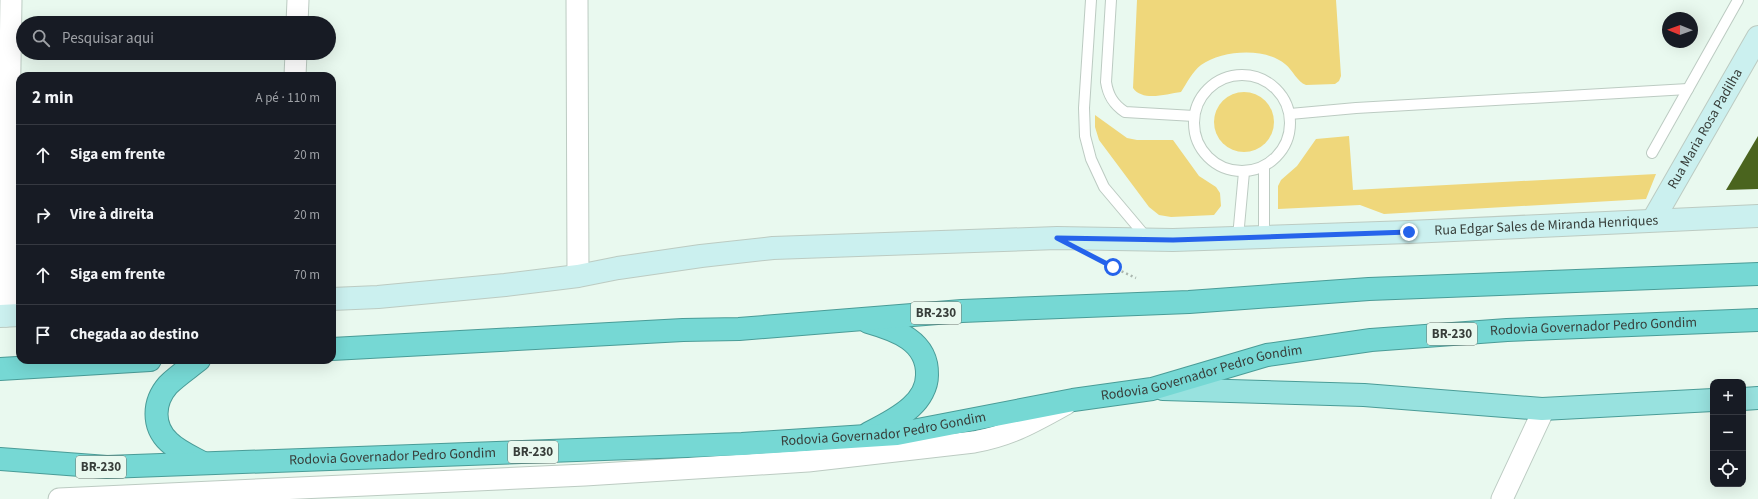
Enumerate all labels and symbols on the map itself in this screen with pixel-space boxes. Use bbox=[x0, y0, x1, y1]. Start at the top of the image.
north arrow bbox=[1662, 12, 1698, 48]
street label: Rua Maria Rosa Padilha bbox=[1663, 65, 1748, 193]
street label: Rua Edgar Sales de Miranda Henriques bbox=[1434, 211, 1659, 241]
route end bbox=[1400, 223, 1418, 241]
route start bbox=[1104, 258, 1122, 276]
road number: BR-230 bbox=[911, 302, 961, 324]
street label: Rodovia Governador Pedro Gondim bbox=[1489, 312, 1697, 341]
road number: BR-230 bbox=[1427, 323, 1477, 345]
street label: Rodovia Governador Pedro Gondim bbox=[1100, 340, 1304, 406]
street label: Rodovia Governador Pedro Gondim bbox=[780, 407, 988, 451]
road number: BR-230 bbox=[508, 441, 558, 463]
street label: Rodovia Governador Pedro Gondim bbox=[289, 443, 496, 470]
road number: BR-230 bbox=[76, 456, 126, 478]

